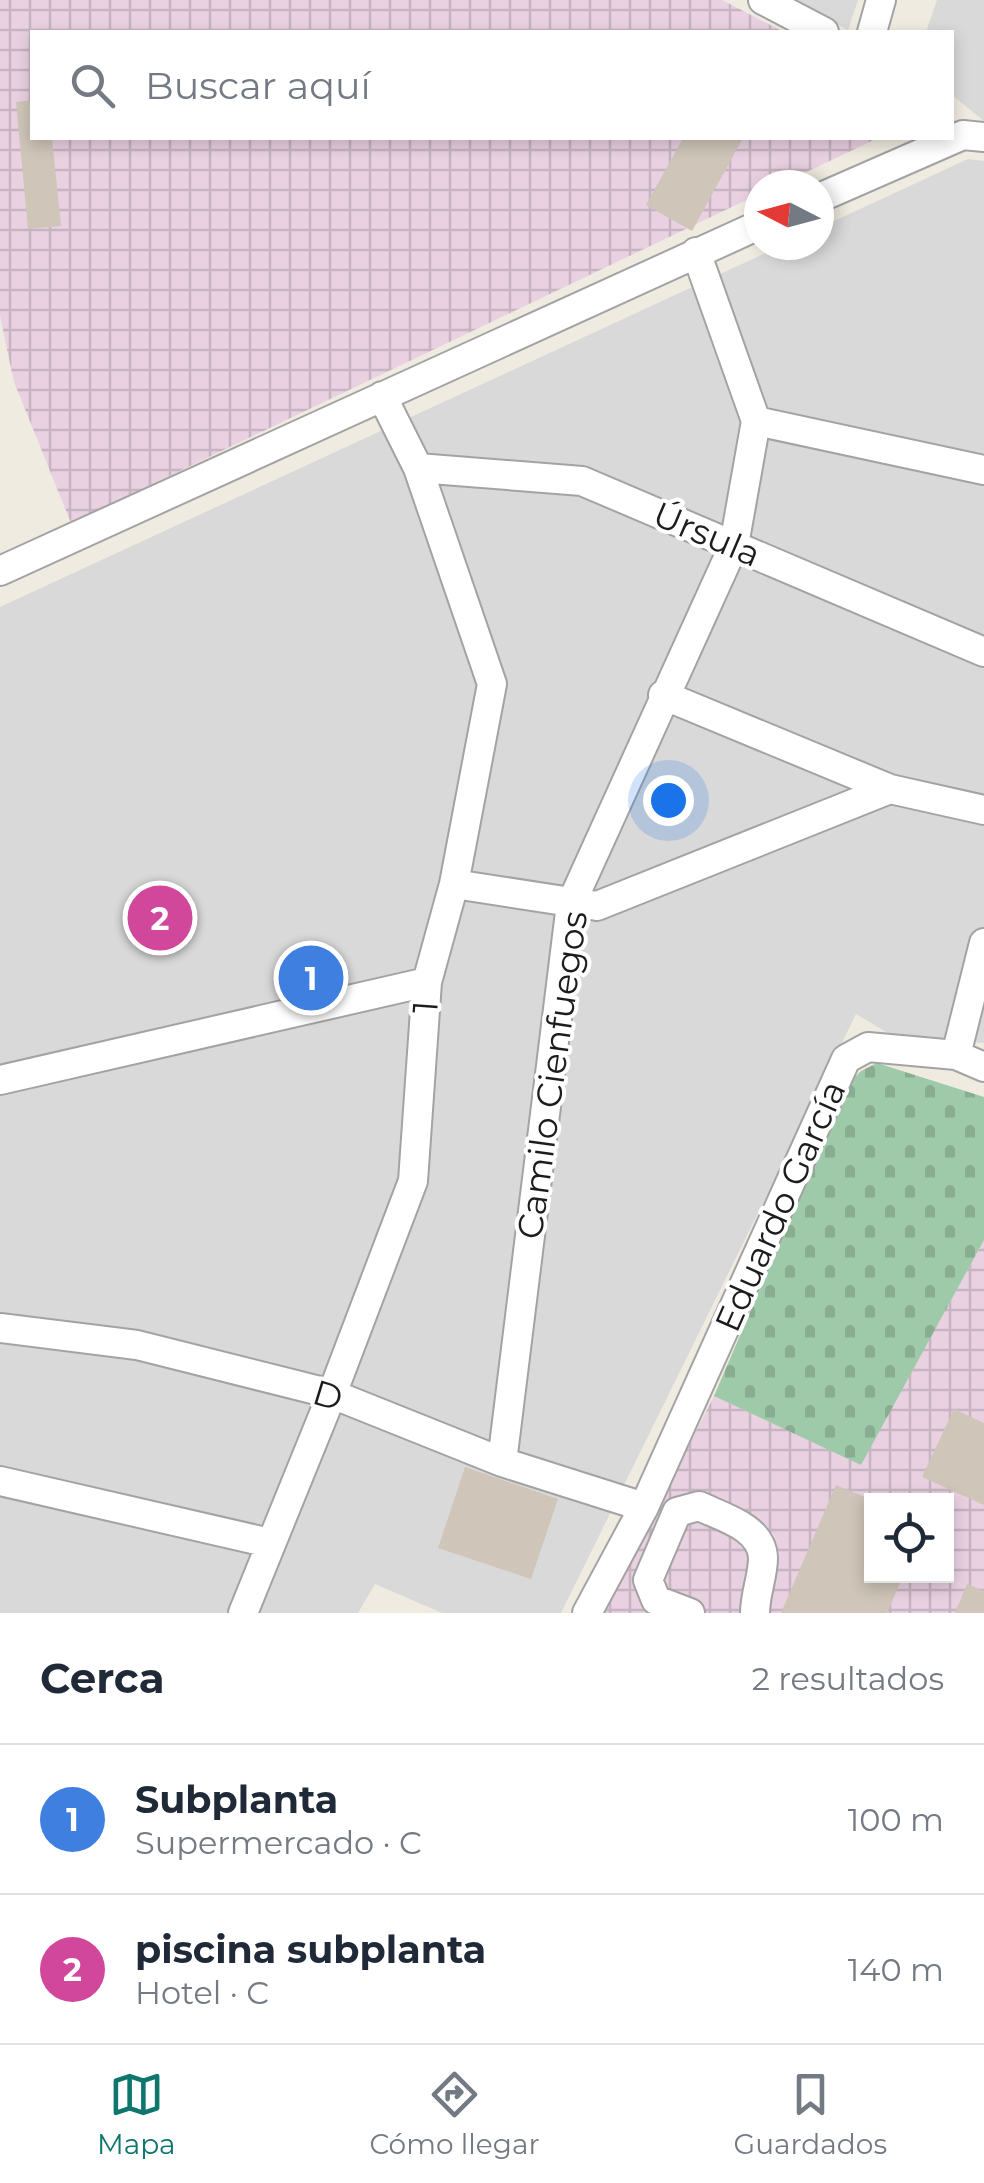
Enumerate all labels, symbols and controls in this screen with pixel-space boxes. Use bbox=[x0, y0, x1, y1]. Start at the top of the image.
search box bbox=[30, 30, 954, 140]
icon: search bbox=[65, 58, 120, 113]
text: Buscar aquí bbox=[145, 62, 371, 109]
north arrow bbox=[744, 170, 834, 260]
street label: Úrsula bbox=[647, 492, 767, 576]
your location bbox=[643, 775, 694, 826]
pin: 2 bbox=[128, 880, 192, 956]
street label: Camilo Cienfuegos bbox=[508, 908, 596, 1242]
pin: 1 bbox=[278, 940, 344, 1016]
street label: 1 bbox=[403, 999, 447, 1015]
street label: Eduardo García bbox=[705, 1074, 855, 1338]
street label: D bbox=[308, 1370, 348, 1420]
map controls bbox=[864, 1493, 954, 1583]
button: locate bbox=[864, 1493, 954, 1583]
text: Cerca bbox=[40, 1652, 165, 1704]
text: 2 resultados bbox=[752, 1659, 944, 1698]
text: Subplanta bbox=[135, 1776, 338, 1823]
text: 1 bbox=[66, 1800, 79, 1839]
text: 100 m bbox=[848, 1800, 944, 1839]
text: Supermercado · C bbox=[135, 1823, 422, 1862]
text: piscina subplanta bbox=[135, 1926, 486, 1973]
text: 2 bbox=[63, 1950, 82, 1989]
text: 140 m bbox=[848, 1950, 944, 1989]
text: Hotel · C bbox=[135, 1973, 269, 2012]
tab: Mapa bbox=[97, 2067, 176, 2161]
tab: Cómo llegar bbox=[369, 2067, 540, 2161]
tab: Guardados bbox=[734, 2067, 887, 2161]

